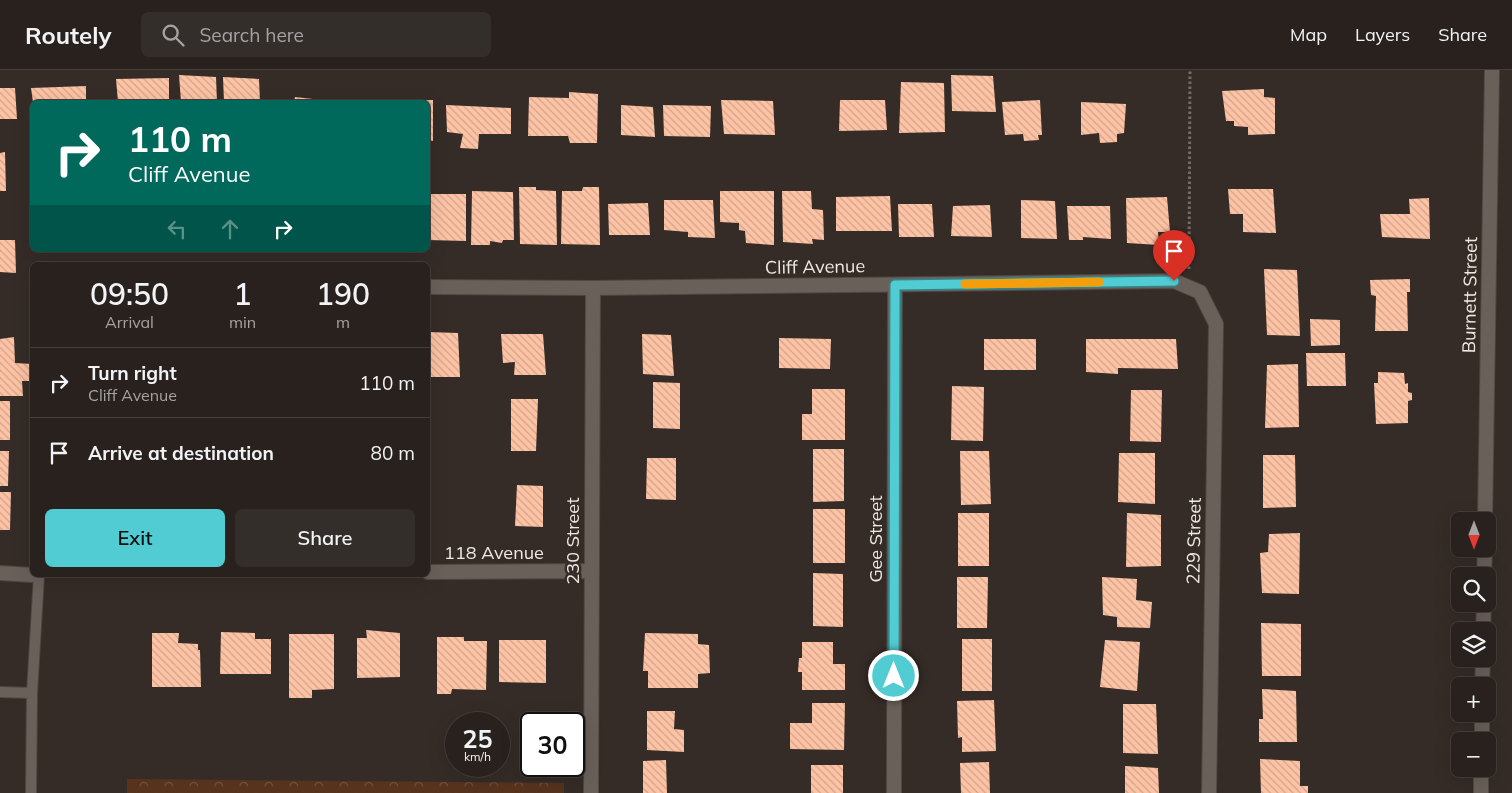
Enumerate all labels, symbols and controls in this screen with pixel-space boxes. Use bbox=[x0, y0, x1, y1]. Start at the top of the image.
search box bbox=[141, 12, 491, 57]
text: Routely bbox=[25, 20, 111, 50]
icon: search bbox=[159, 21, 187, 49]
text: Search here bbox=[199, 23, 304, 47]
text: Map bbox=[1290, 23, 1327, 46]
text: Layers bbox=[1355, 23, 1410, 46]
text: Share bbox=[1438, 23, 1487, 46]
text: 110 m bbox=[128, 117, 232, 161]
icon: right bbox=[45, 120, 110, 185]
text: Cliff Avenue bbox=[128, 160, 250, 188]
icon: left bbox=[163, 215, 191, 243]
icon: ahead bbox=[216, 215, 244, 243]
icon: right bbox=[269, 215, 297, 243]
pin bbox=[1153, 230, 1195, 281]
icon: arrive bbox=[1160, 237, 1188, 265]
street label: Burnett Street bbox=[1457, 237, 1482, 353]
street label: Cliff Avenue bbox=[765, 254, 865, 279]
text: 09:50 bbox=[90, 275, 169, 313]
text: 1 bbox=[234, 275, 252, 313]
text: 190 bbox=[316, 275, 370, 313]
text: Arrival bbox=[105, 312, 154, 332]
text: min bbox=[229, 312, 256, 332]
text: m bbox=[336, 312, 350, 332]
text: Turn right bbox=[88, 361, 177, 385]
icon: right bbox=[45, 369, 73, 397]
text: 110 m bbox=[359, 371, 415, 395]
text: Cliff Avenue bbox=[88, 385, 177, 405]
icon: arrive bbox=[45, 439, 73, 467]
text: Arrive at destination bbox=[88, 441, 274, 465]
text: 80 m bbox=[371, 441, 415, 465]
street label: Gee Street bbox=[864, 495, 887, 583]
street label: 229 Street bbox=[1181, 497, 1206, 585]
street label: 230 Street bbox=[561, 498, 584, 584]
button: Exit bbox=[45, 509, 225, 567]
button: Share bbox=[235, 509, 415, 567]
north arrow bbox=[1451, 512, 1496, 558]
map controls bbox=[1451, 512, 1496, 777]
street label: 118 Avenue bbox=[444, 541, 544, 564]
button: search bbox=[1451, 567, 1496, 612]
button: layers bbox=[1451, 622, 1496, 667]
position arrow bbox=[867, 649, 919, 701]
button: + bbox=[1451, 677, 1496, 722]
speed limit sign: 30 bbox=[520, 712, 585, 777]
text: 25 bbox=[462, 723, 493, 754]
button: − bbox=[1451, 732, 1496, 777]
text: km/h bbox=[464, 749, 491, 764]

